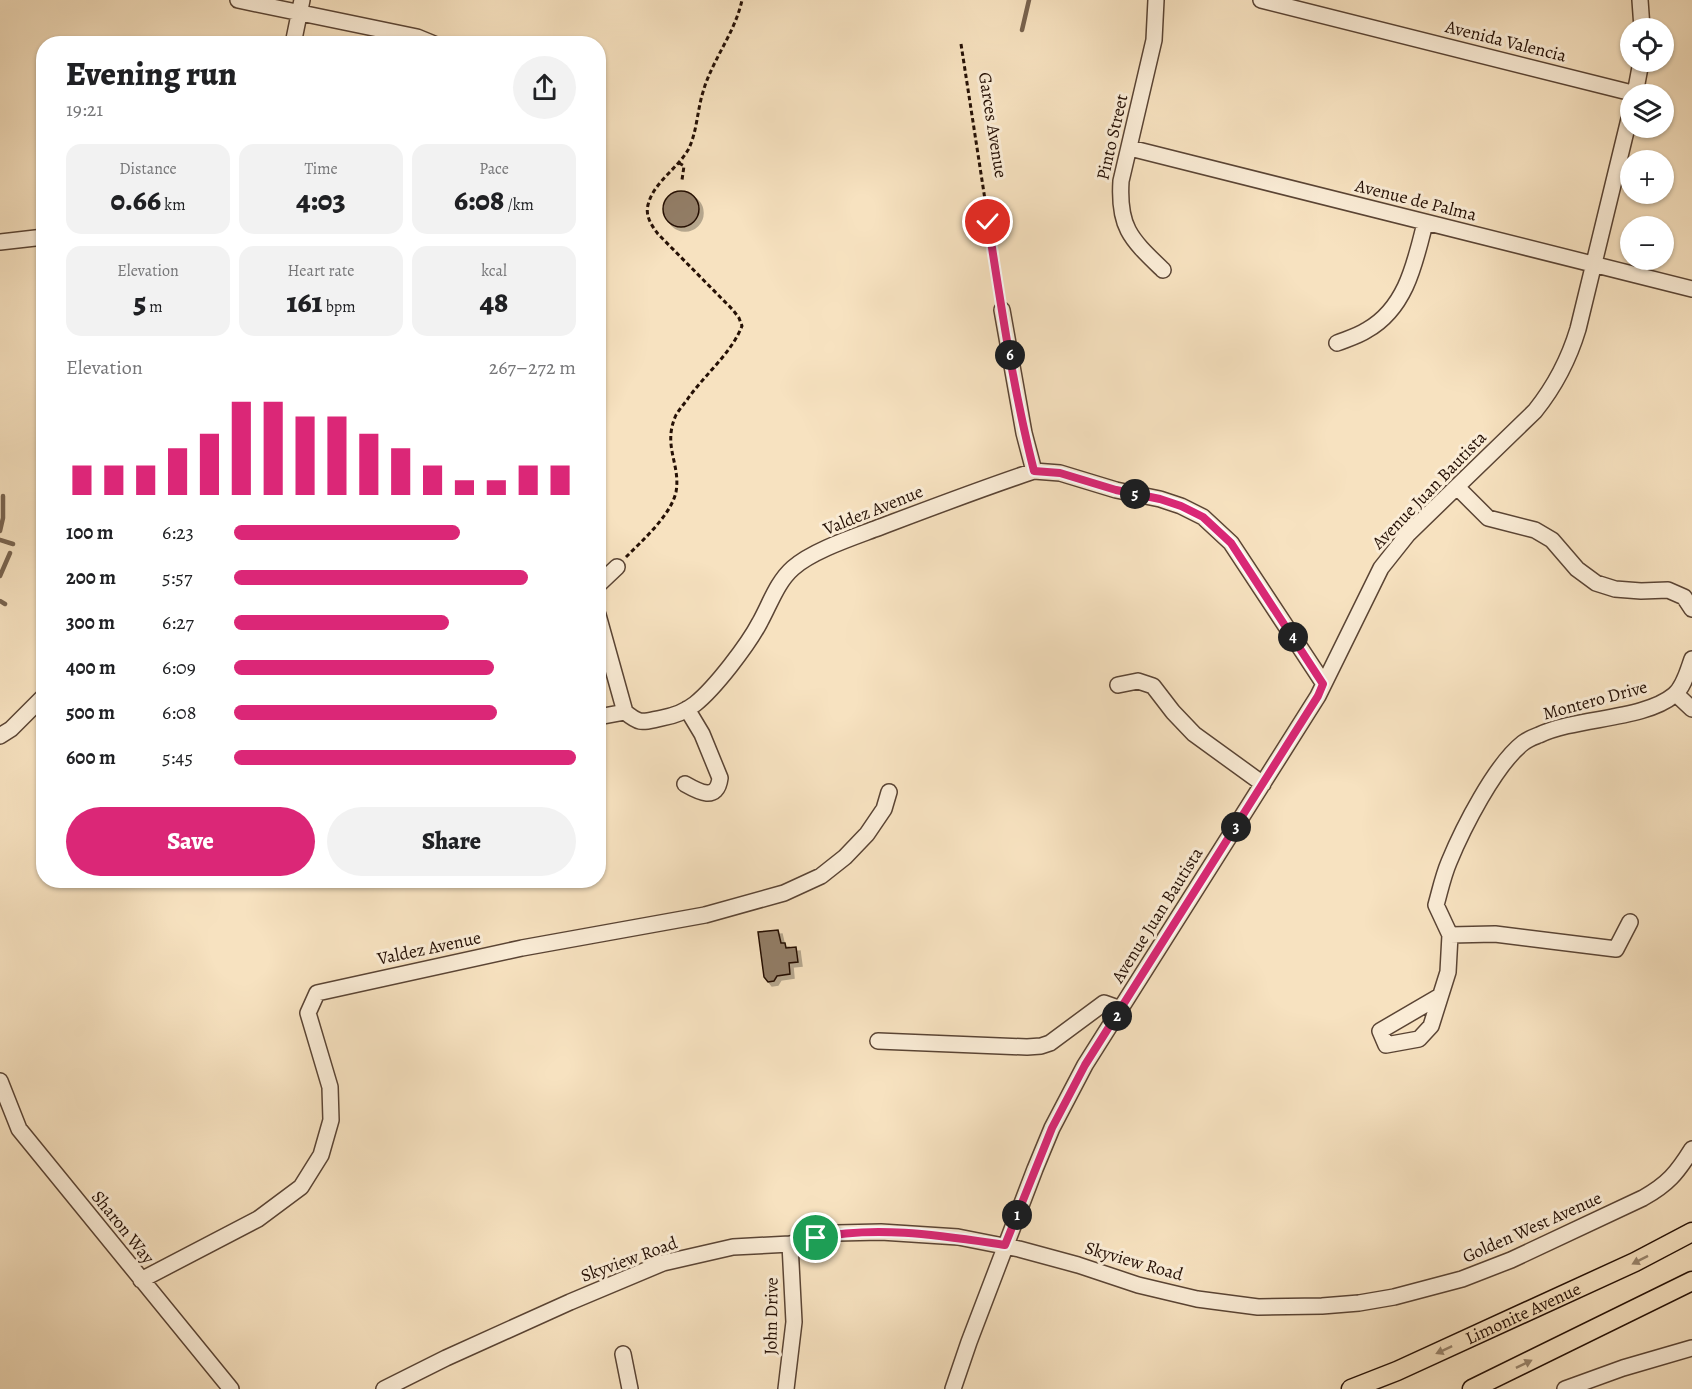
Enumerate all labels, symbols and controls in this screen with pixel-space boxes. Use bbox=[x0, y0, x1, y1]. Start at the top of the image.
street label: Avenida Valencia bbox=[1442, 14, 1570, 68]
map controls bbox=[1620, 18, 1674, 270]
button: locate bbox=[1620, 18, 1674, 72]
text: Evening run bbox=[66, 51, 237, 96]
button: share bbox=[513, 56, 576, 119]
street label: Garces Avenue bbox=[973, 70, 1013, 180]
button: layers bbox=[1620, 84, 1674, 138]
street label: Pinto Street bbox=[1090, 92, 1134, 182]
text: 19:21 bbox=[66, 96, 103, 123]
button: + bbox=[1620, 150, 1674, 204]
text: Distance bbox=[119, 158, 177, 180]
text: Time bbox=[304, 158, 338, 180]
text: Pace bbox=[479, 158, 509, 180]
street label: Avenue de Palma bbox=[1352, 173, 1480, 227]
text: 0.66 bbox=[111, 180, 161, 220]
text: 4:03 bbox=[296, 180, 346, 220]
text: 6:08 bbox=[454, 180, 504, 220]
text: km bbox=[161, 194, 186, 216]
text: /km bbox=[504, 194, 534, 216]
pin bbox=[962, 196, 1013, 247]
icon: check bbox=[971, 205, 1004, 238]
button: − bbox=[1620, 216, 1674, 270]
text: Elevation bbox=[117, 260, 179, 282]
text: Heart rate bbox=[288, 260, 354, 282]
text: kcal bbox=[481, 260, 507, 282]
text: 5 bbox=[133, 282, 146, 322]
text: 161 bbox=[286, 282, 323, 322]
text: 48 bbox=[480, 282, 508, 322]
text: m bbox=[146, 296, 163, 318]
text: bpm bbox=[323, 296, 356, 318]
pin: 6 bbox=[995, 340, 1025, 370]
text: 6 bbox=[1006, 344, 1014, 366]
text: Elevation bbox=[66, 354, 143, 381]
text: 267–272 m bbox=[489, 354, 576, 381]
street label: Avenue Juan Bautista bbox=[1366, 425, 1492, 555]
street label: Valdez Avenue bbox=[819, 479, 926, 541]
pin: 5 bbox=[1120, 479, 1150, 509]
text: 5 bbox=[1132, 483, 1138, 505]
text: 100 m bbox=[66, 519, 114, 546]
text: 6:23 bbox=[162, 519, 194, 546]
text: 200 m bbox=[66, 564, 116, 591]
text: 5:57 bbox=[162, 564, 192, 591]
text: 300 m bbox=[66, 609, 115, 636]
text: 6:27 bbox=[162, 609, 194, 636]
pin: 4 bbox=[1278, 622, 1308, 652]
text: 4 bbox=[1289, 626, 1297, 648]
text: 400 m bbox=[66, 654, 116, 681]
text: 6:09 bbox=[162, 654, 196, 681]
street label: Montero Drive bbox=[1540, 675, 1650, 725]
text: 500 m bbox=[66, 699, 115, 726]
text: 6:08 bbox=[162, 699, 196, 726]
text: 600 m bbox=[66, 744, 116, 771]
text: 5:45 bbox=[162, 744, 193, 771]
button: Save bbox=[66, 807, 315, 876]
button: Share bbox=[327, 807, 576, 876]
pin: 3 bbox=[1221, 812, 1251, 842]
text: 3 bbox=[1233, 816, 1239, 838]
street label: Avenue Juan Bautista bbox=[1105, 842, 1209, 988]
street label: Valdez Avenue bbox=[374, 925, 483, 971]
pin: 2 bbox=[1102, 1001, 1132, 1031]
text: 2 bbox=[1113, 1005, 1121, 1027]
street label: Sharon Way bbox=[86, 1185, 161, 1269]
street label: Golden West Avenue bbox=[1459, 1186, 1605, 1268]
pin: 1 bbox=[1002, 1200, 1032, 1230]
text: 1 bbox=[1014, 1204, 1020, 1226]
pin bbox=[790, 1212, 841, 1263]
icon: arrive bbox=[799, 1221, 832, 1254]
street label: Skyview Road bbox=[577, 1230, 681, 1288]
street label: Skyview Road bbox=[1082, 1236, 1186, 1287]
one-way arrow bbox=[1632, 1255, 1649, 1264]
street label: Limonite Avenue bbox=[1461, 1276, 1585, 1350]
street label: John Drive bbox=[758, 1277, 784, 1355]
one-way arrow bbox=[1436, 1345, 1453, 1354]
one-way arrow bbox=[1516, 1359, 1533, 1368]

